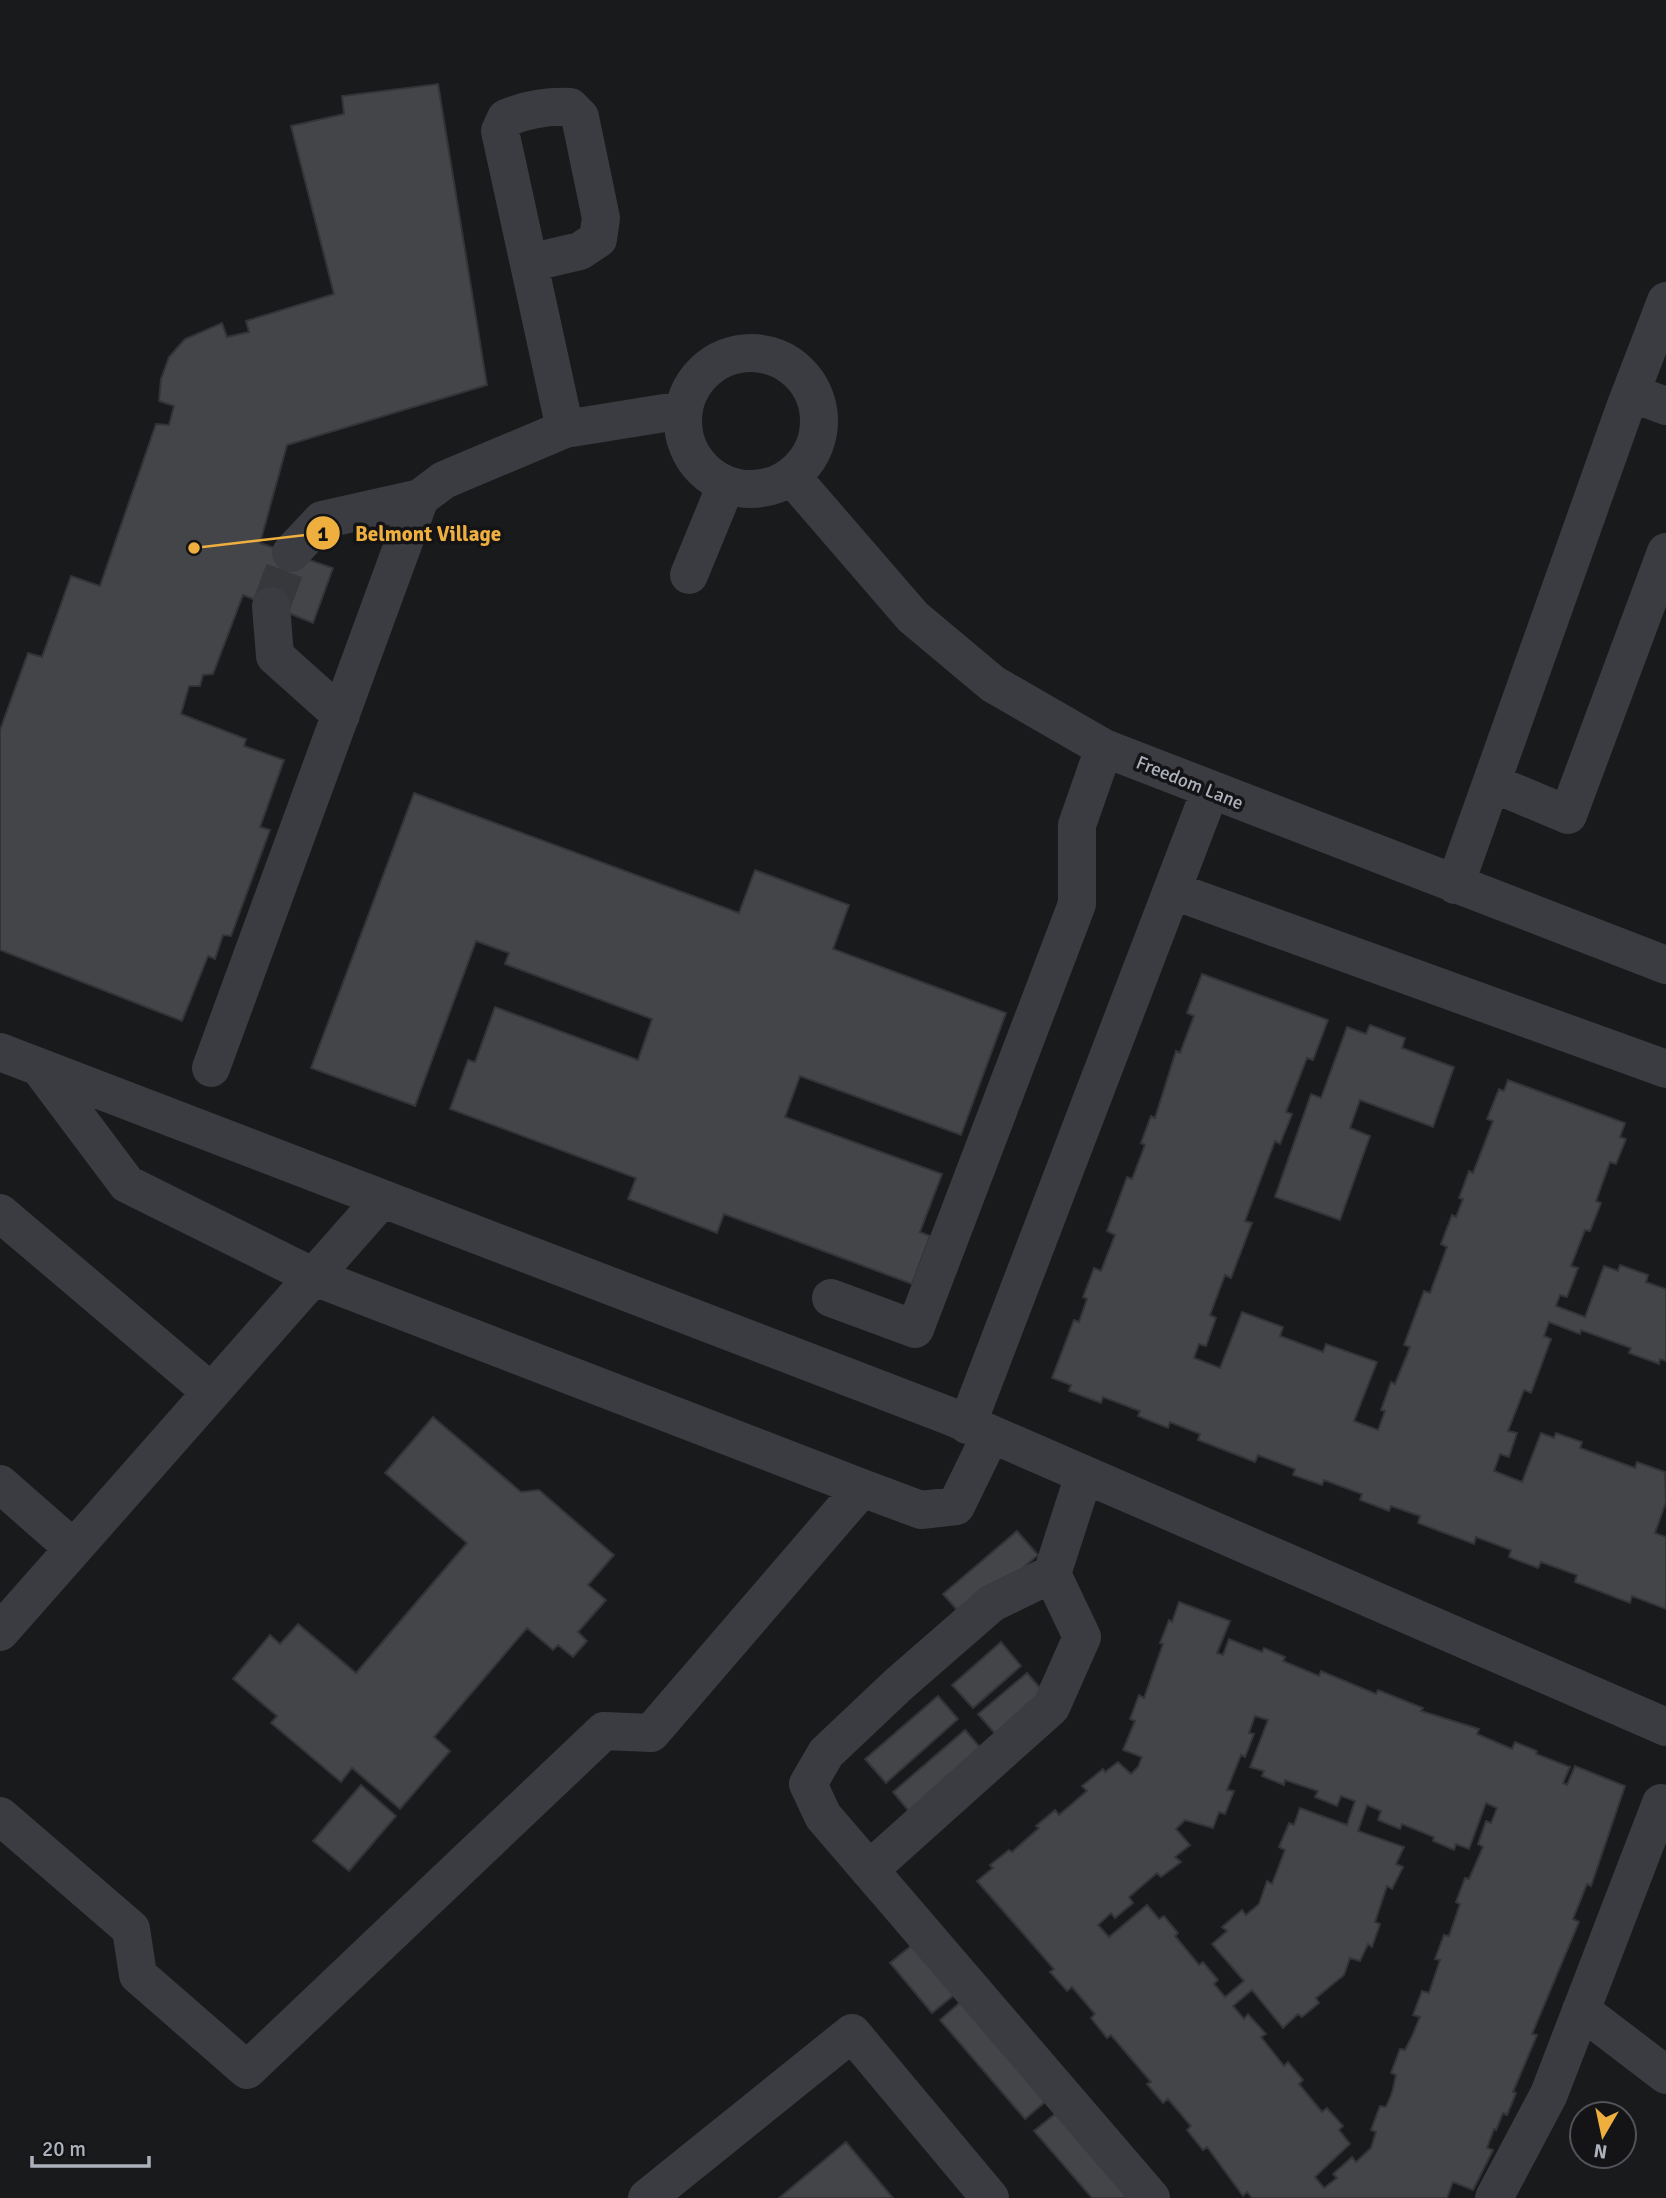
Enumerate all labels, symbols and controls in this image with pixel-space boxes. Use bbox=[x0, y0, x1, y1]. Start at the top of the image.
callout: Belmont Village bbox=[306, 512, 515, 554]
text: 1 bbox=[317, 521, 329, 547]
text: Belmont Village bbox=[355, 521, 501, 547]
street label: Freedom Lane bbox=[1132, 751, 1247, 815]
north arrow bbox=[1568, 2100, 1638, 2170]
scale bar bbox=[32, 2124, 149, 2168]
text: 20 m bbox=[42, 2136, 86, 2162]
text: N bbox=[1592, 2138, 1609, 2164]

